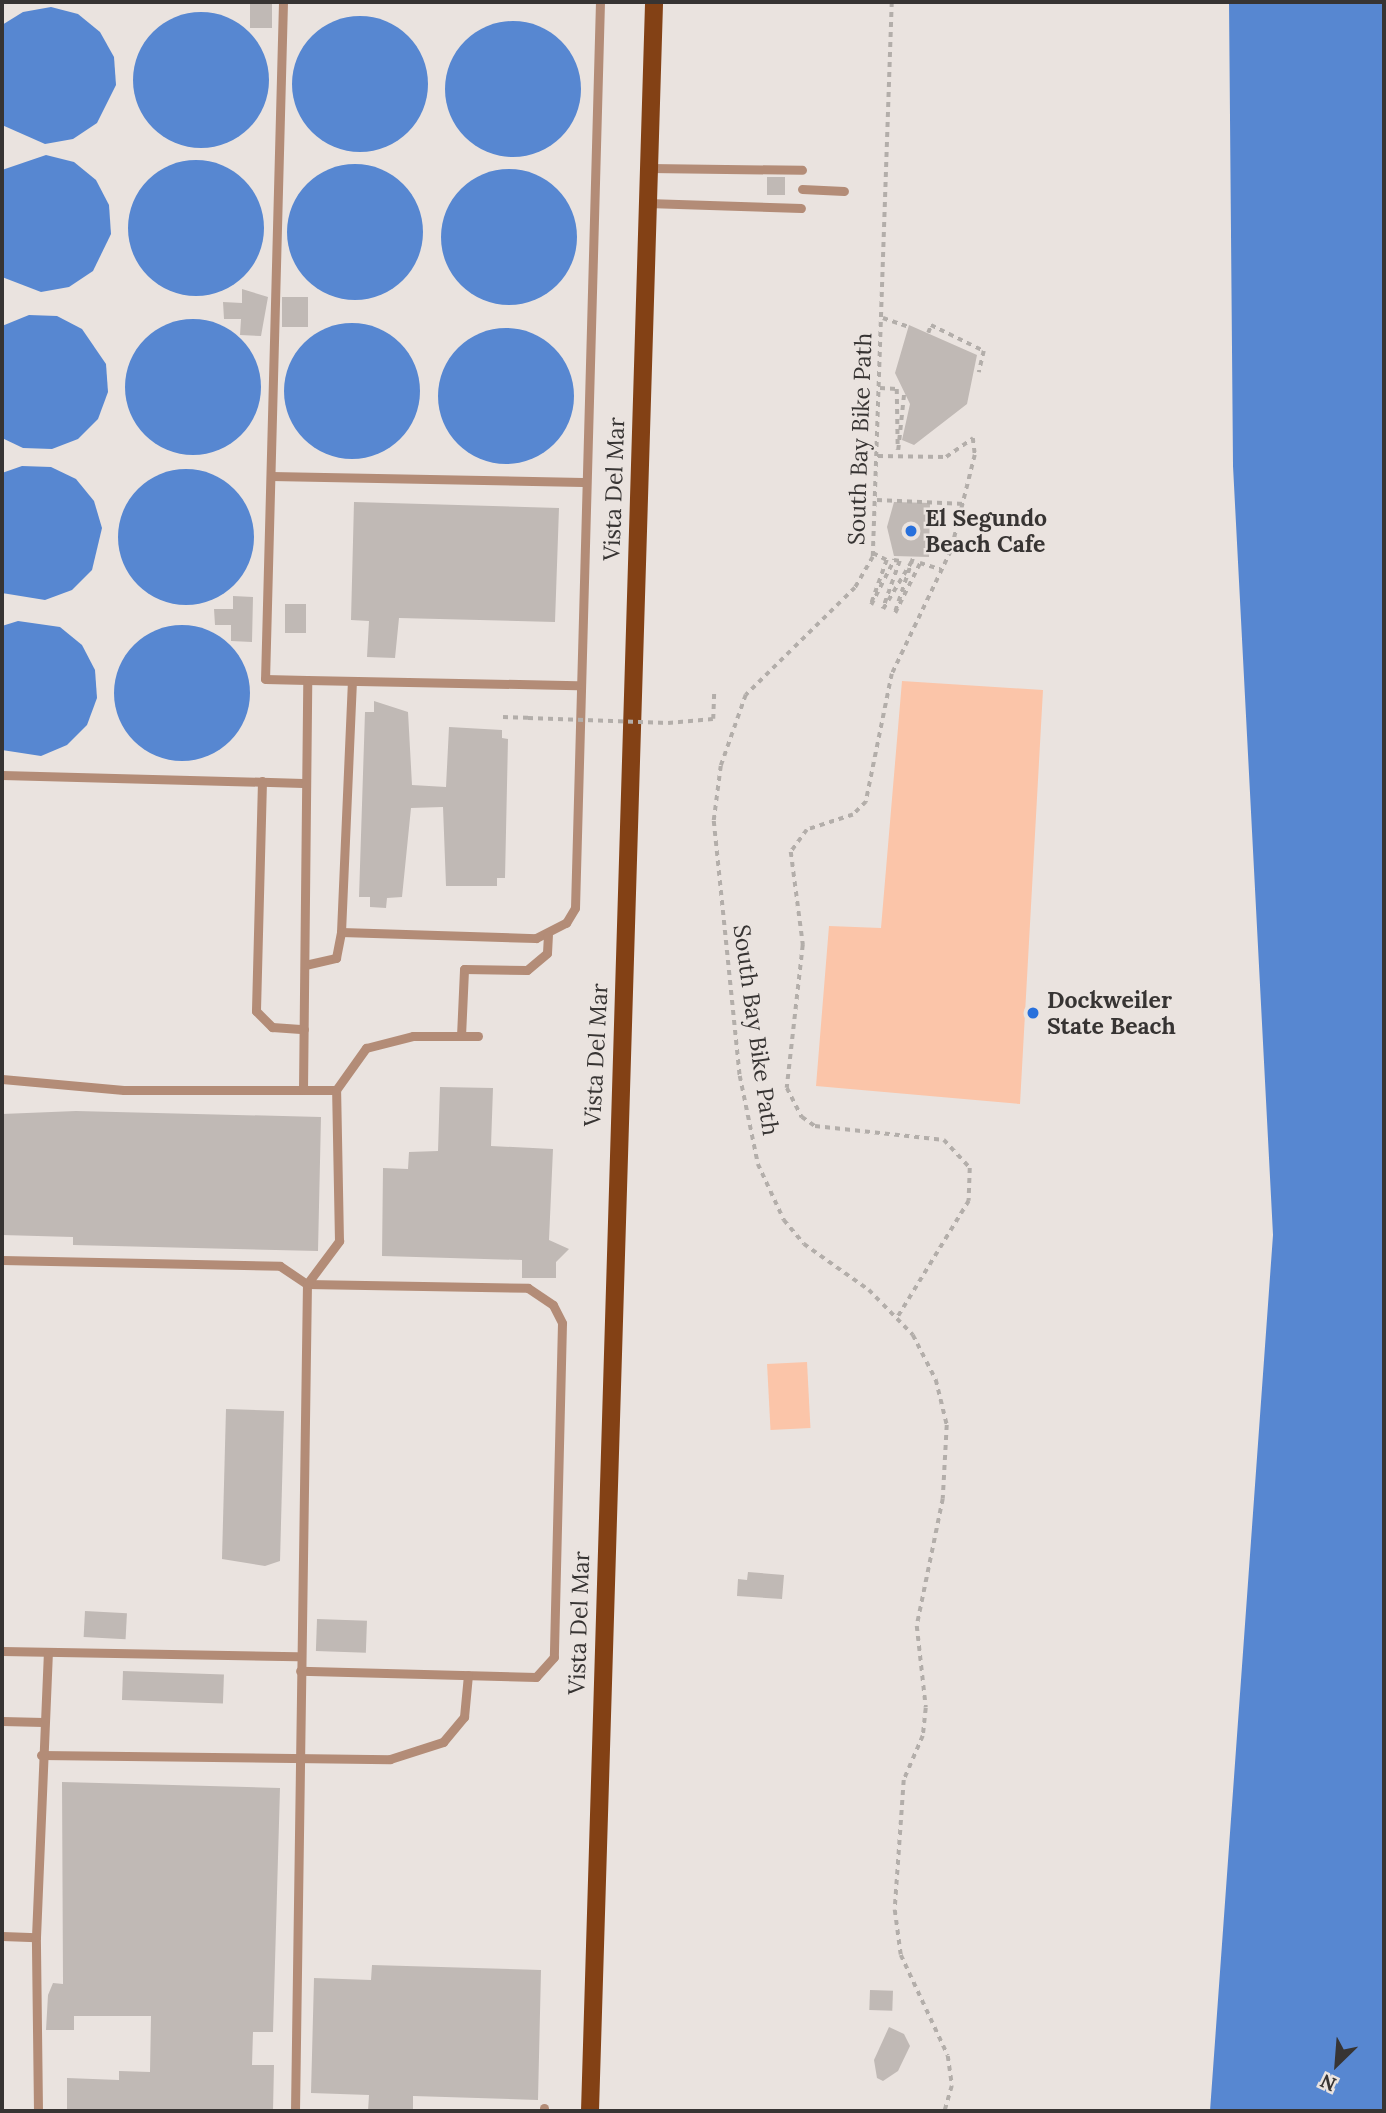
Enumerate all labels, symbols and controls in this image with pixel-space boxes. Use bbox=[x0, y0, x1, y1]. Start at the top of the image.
street label: South Bay Bike Path bbox=[842, 332, 878, 546]
street label: Vista Del Mar bbox=[598, 417, 630, 561]
place label: El Segundo Beach Cafe bbox=[925, 504, 1047, 558]
marker: El Segundo Beach Cafe bbox=[903, 523, 919, 539]
street label: South Bay Bike Path bbox=[728, 923, 784, 1137]
street label: Vista Del Mar bbox=[578, 983, 614, 1127]
place label: Dockweiler State Beach bbox=[1047, 986, 1176, 1040]
marker: Dockweiler State Beach bbox=[1025, 1005, 1041, 1021]
street label: Vista Del Mar bbox=[563, 1551, 595, 1695]
north arrow bbox=[1302, 2029, 1372, 2099]
text: N bbox=[1316, 2069, 1340, 2097]

